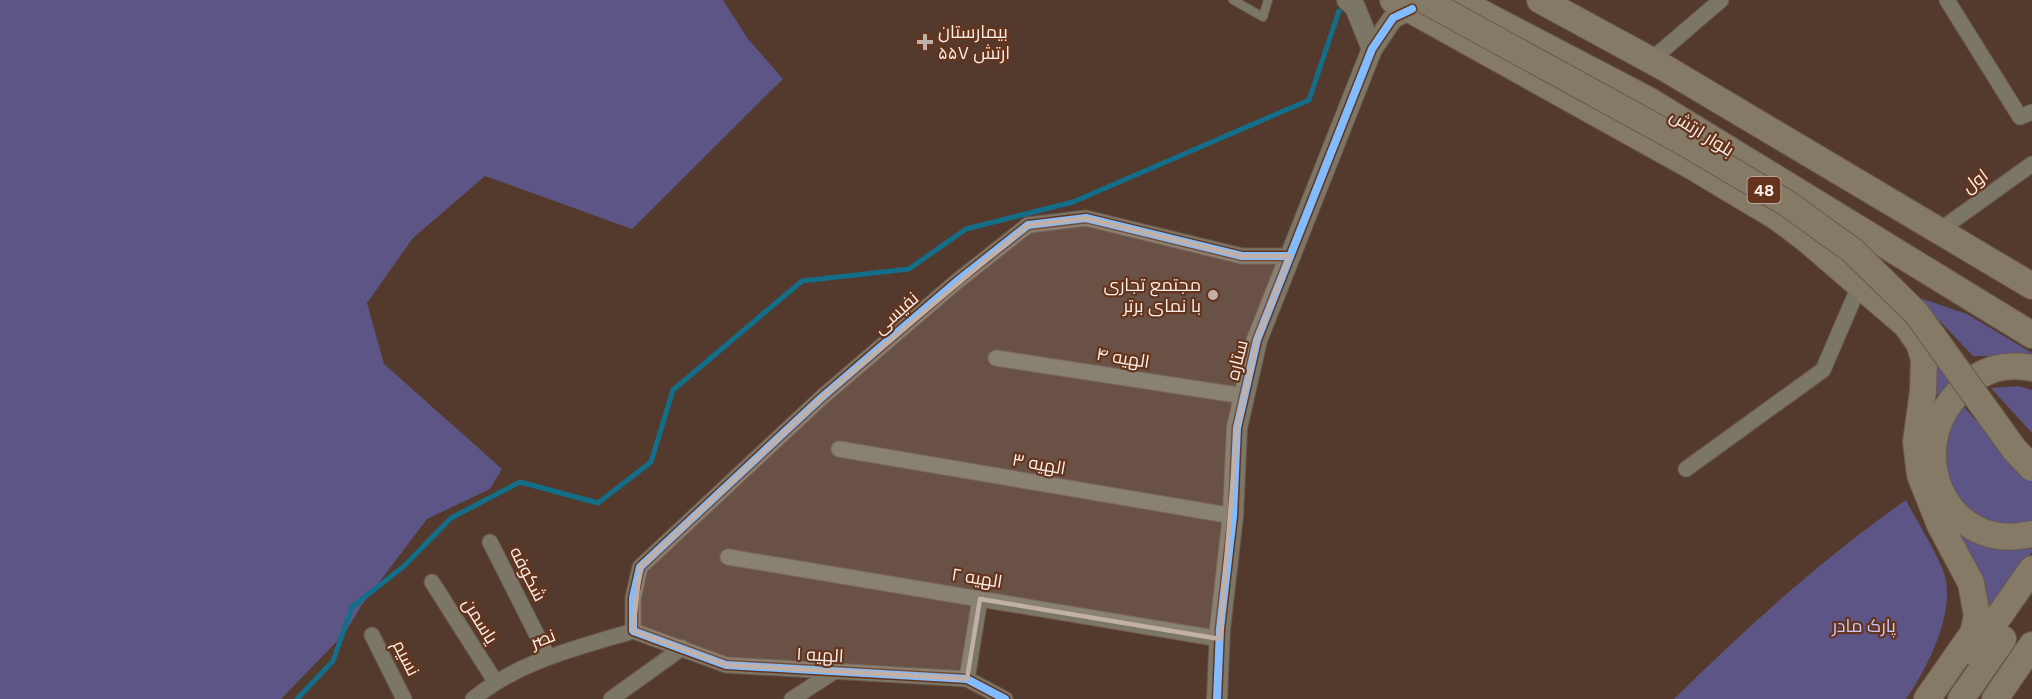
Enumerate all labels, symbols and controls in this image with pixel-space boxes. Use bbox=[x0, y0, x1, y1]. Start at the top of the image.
place label: بیمارستان ۵۵۷ ارتش bbox=[938, 21, 1010, 64]
marker: بیمارستان ۵۵۷ ارتش bbox=[916, 33, 934, 51]
street label: بلوار ارتش bbox=[1666, 105, 1738, 161]
street label: اول bbox=[1958, 164, 1992, 198]
road number: 48 bbox=[1748, 177, 1780, 203]
place label: مجتمع تجاری با نمای برتر bbox=[1104, 274, 1201, 317]
street label: نفیسی bbox=[869, 287, 923, 339]
marker: مجتمع تجاری با نمای برتر bbox=[1206, 288, 1220, 302]
street label: ستاره bbox=[1221, 338, 1253, 382]
street label: الهیه ۴ bbox=[1095, 343, 1151, 373]
street label: الهیه ۳ bbox=[1011, 448, 1067, 480]
street label: شکوفه bbox=[505, 543, 551, 605]
street label: الهیه ۲ bbox=[950, 563, 1004, 593]
street label: یاسمن bbox=[457, 594, 503, 648]
park label: پارک مادر bbox=[1831, 615, 1896, 638]
street label: نصر bbox=[526, 624, 559, 654]
street label: نسیم bbox=[387, 636, 424, 680]
street label: الهیه ۱ bbox=[796, 643, 844, 667]

